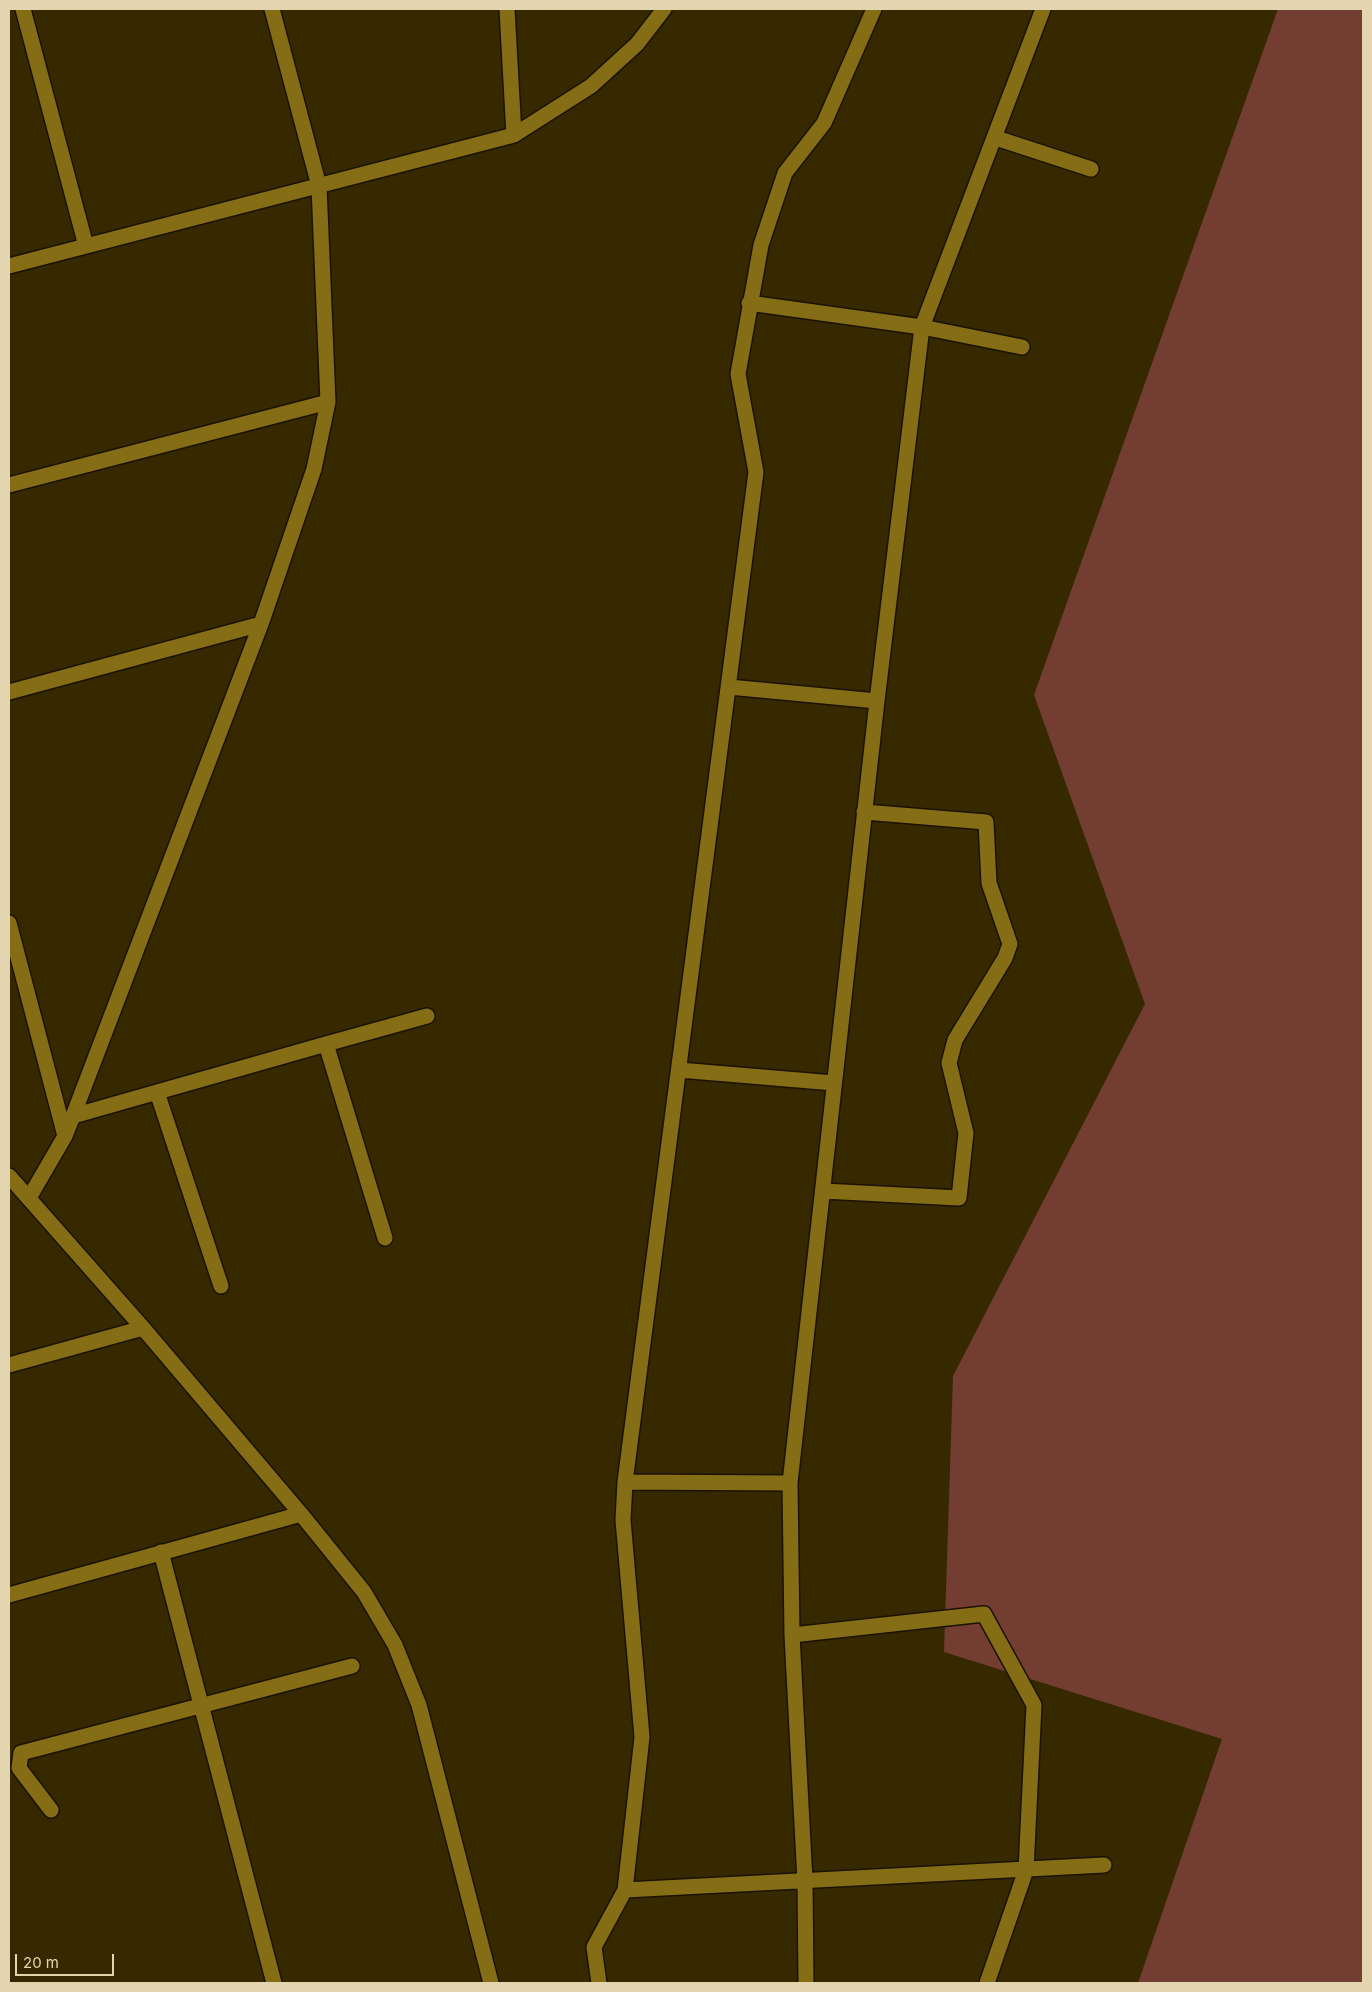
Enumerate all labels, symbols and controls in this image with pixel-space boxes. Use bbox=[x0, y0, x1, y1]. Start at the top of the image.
scale bar bbox=[18, 1944, 116, 1976]
text: 20 m bbox=[23, 1953, 59, 1972]

